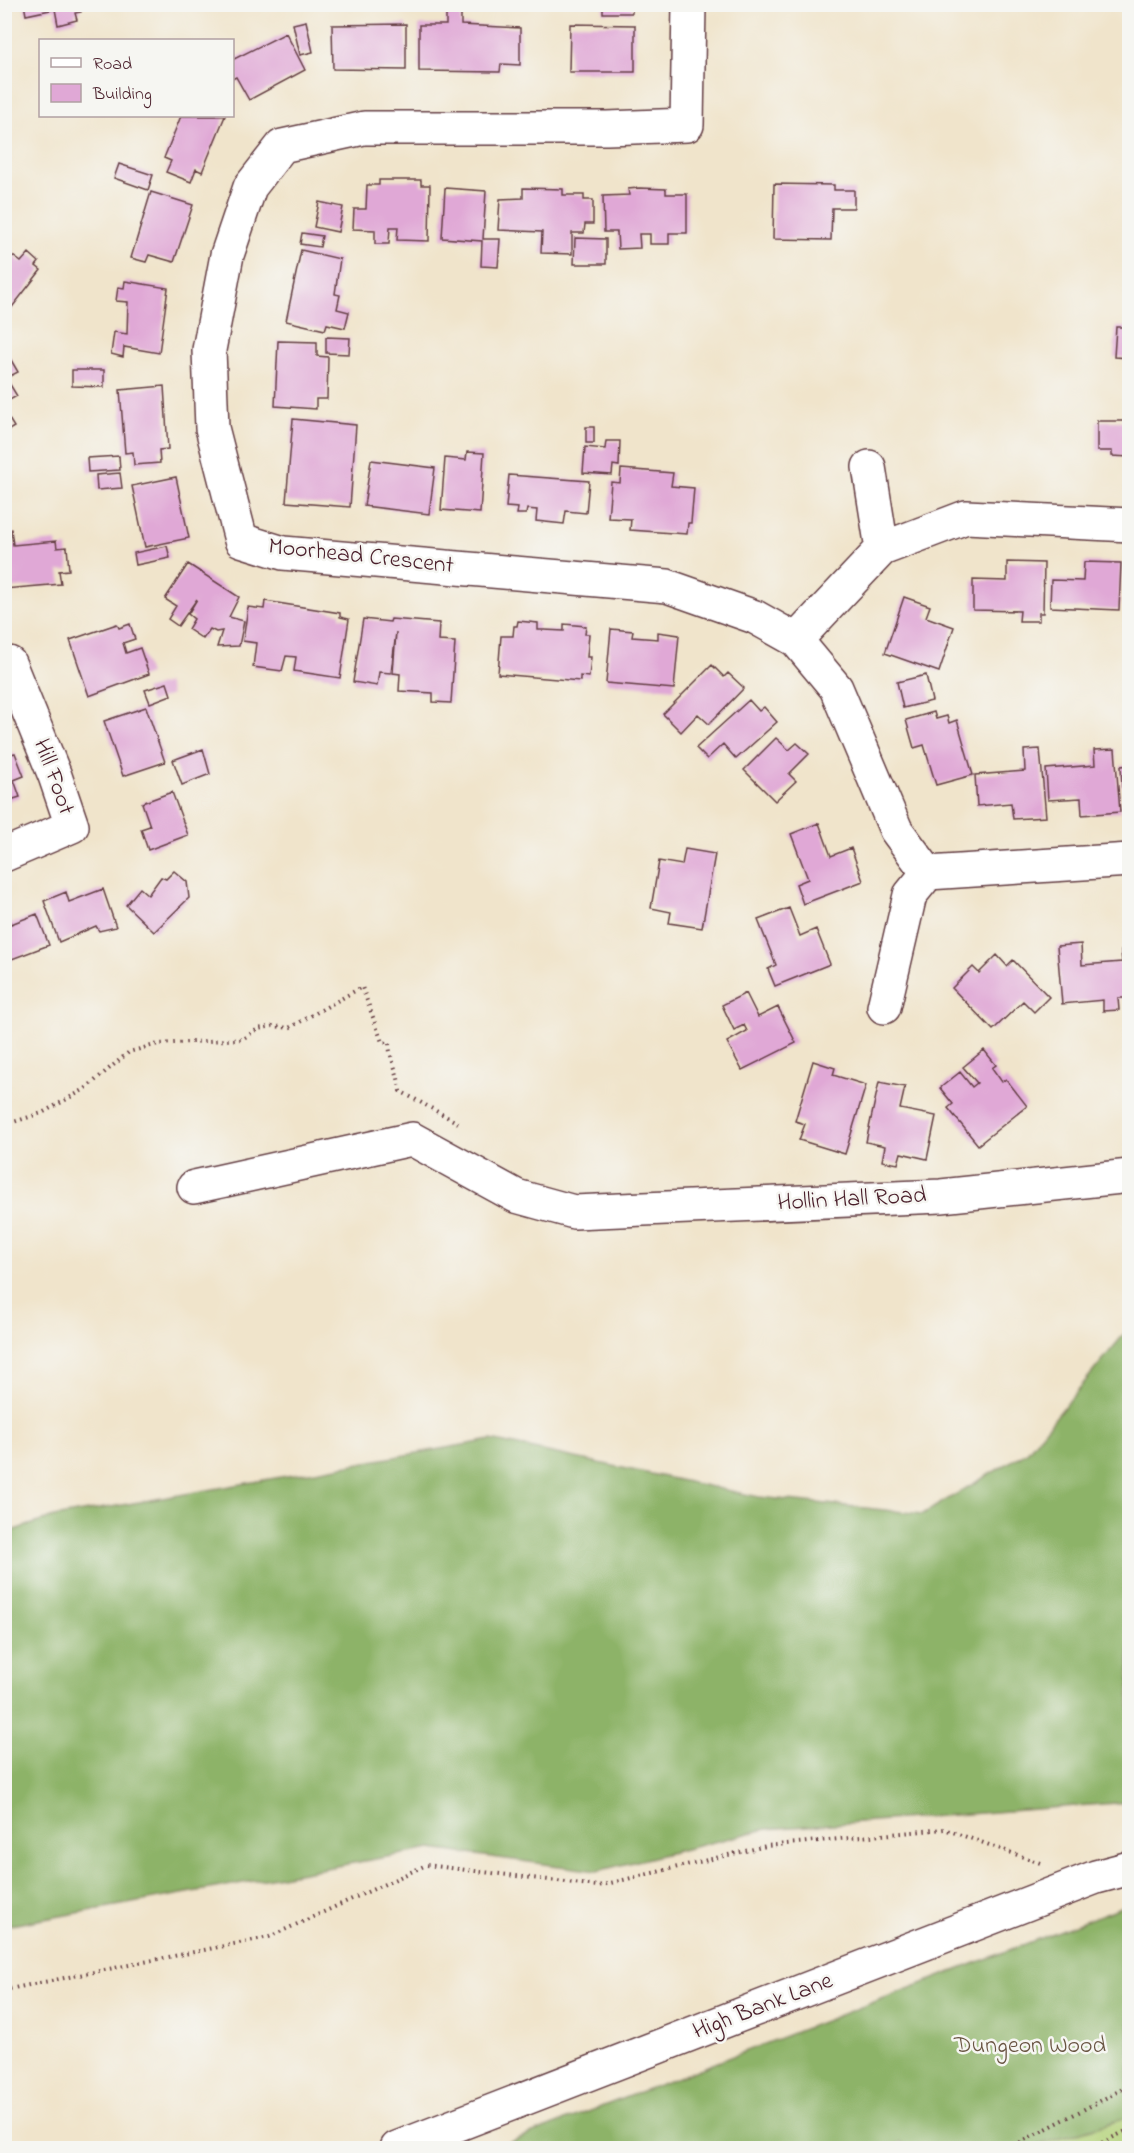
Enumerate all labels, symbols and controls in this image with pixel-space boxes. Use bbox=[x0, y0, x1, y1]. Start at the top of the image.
legend bbox=[39, 39, 234, 117]
text: Road bbox=[93, 52, 132, 78]
text: Building bbox=[92, 82, 152, 109]
street label: Moorhead Crescent bbox=[266, 530, 456, 584]
street label: Hill Foot bbox=[23, 734, 83, 820]
street label: Hollin Hall Road bbox=[777, 1179, 928, 1221]
street label: High Bank Lane bbox=[688, 1964, 838, 2050]
park label: Dungeon Wood bbox=[953, 2029, 1107, 2064]

